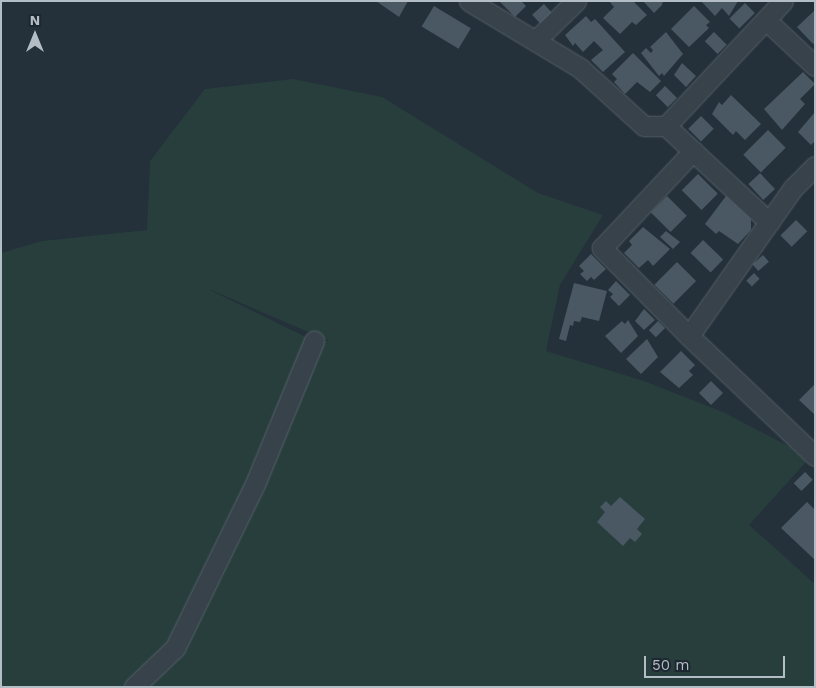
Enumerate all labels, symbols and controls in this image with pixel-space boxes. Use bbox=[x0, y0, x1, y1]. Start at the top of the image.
north arrow bbox=[10, 10, 60, 60]
text: N bbox=[30, 12, 40, 28]
scale bar bbox=[646, 646, 787, 678]
text: 50 m bbox=[652, 656, 689, 674]

